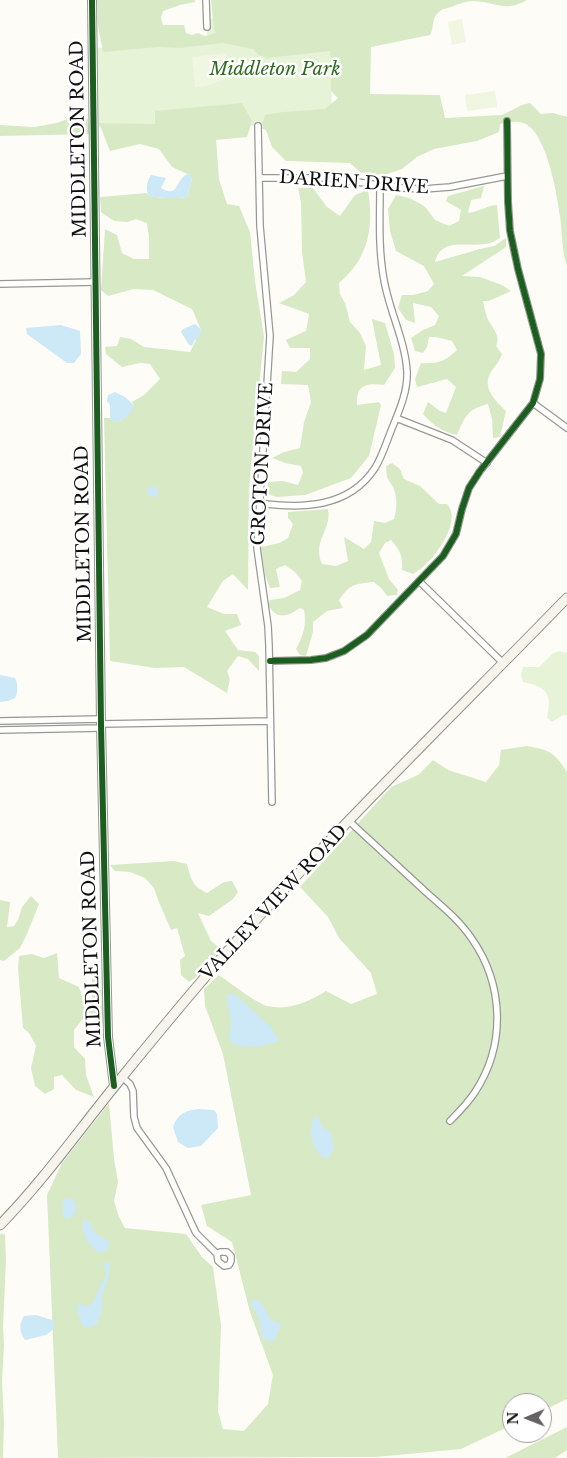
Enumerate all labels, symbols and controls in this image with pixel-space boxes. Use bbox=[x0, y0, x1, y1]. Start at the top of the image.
street label: MIDDLETON ROAD bbox=[66, 40, 92, 238]
park label: Middleton Park bbox=[210, 59, 340, 81]
street label: DARIEN DRIVE bbox=[278, 167, 430, 199]
street label: GROTON DRIVE bbox=[248, 382, 278, 546]
street label: MIDDLETON ROAD bbox=[71, 445, 97, 643]
street label: VALLEY VIEW ROAD bbox=[196, 821, 352, 985]
street label: MIDDLETON ROAD bbox=[78, 850, 106, 1048]
north arrow bbox=[502, 1393, 552, 1443]
text: N bbox=[504, 1412, 522, 1425]

